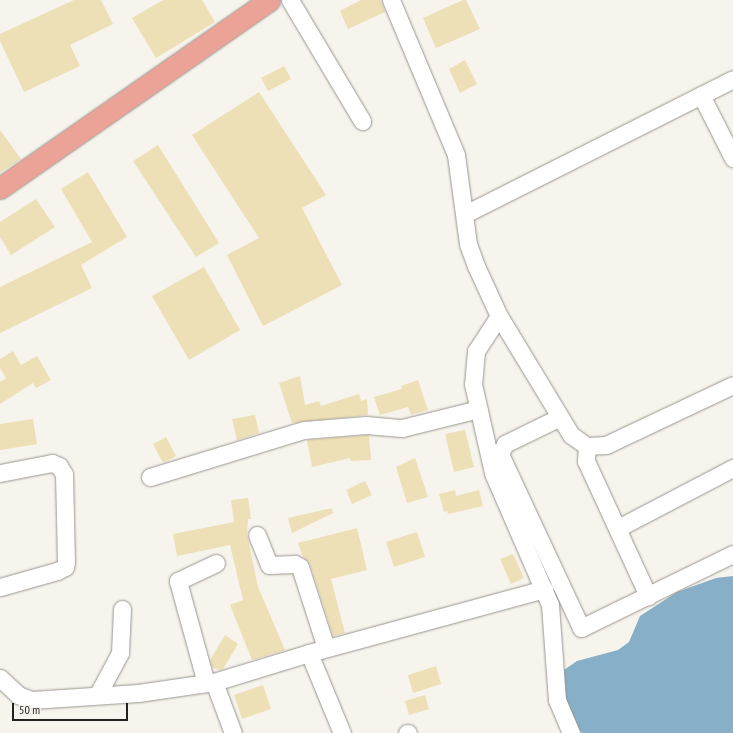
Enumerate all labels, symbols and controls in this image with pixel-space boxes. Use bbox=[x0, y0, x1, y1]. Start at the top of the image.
scale bar bbox=[14, 695, 130, 721]
text: 50 m bbox=[19, 702, 40, 717]

